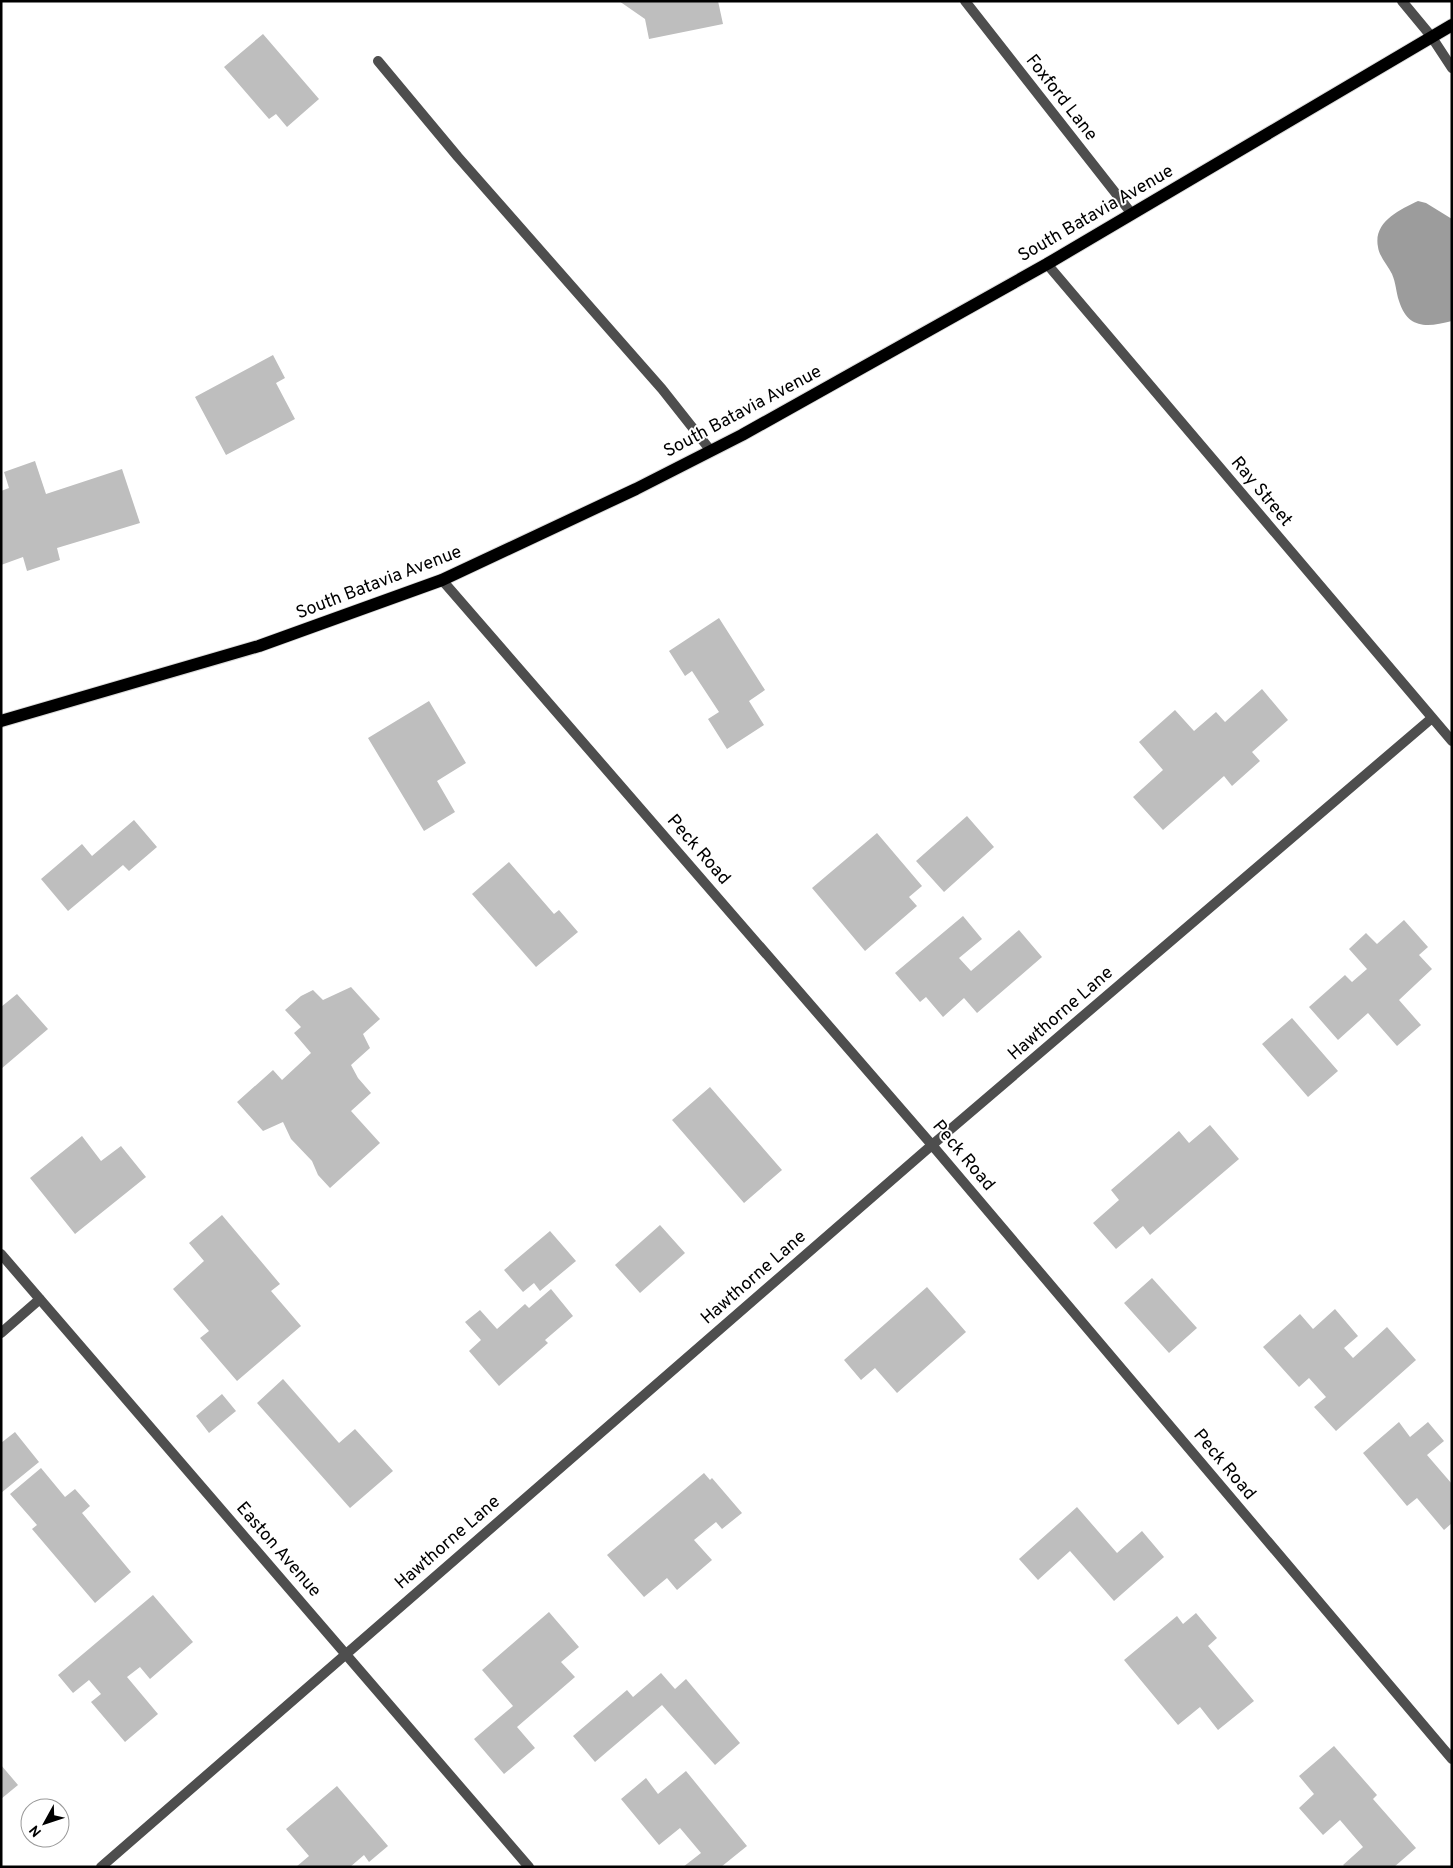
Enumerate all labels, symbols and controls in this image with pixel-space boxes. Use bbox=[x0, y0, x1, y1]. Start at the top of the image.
street label: Foxford Lane bbox=[1020, 50, 1102, 146]
street label: South Batavia Avenue bbox=[1014, 160, 1178, 268]
street label: South Batavia Avenue bbox=[660, 361, 826, 463]
street label: Ray Street bbox=[1225, 452, 1297, 532]
street label: South Batavia Avenue bbox=[293, 541, 465, 625]
street label: Peck Road bbox=[661, 810, 735, 890]
street label: Hawthorne Lane bbox=[1004, 962, 1118, 1066]
street label: Peck Road bbox=[927, 1116, 999, 1196]
street label: Hawthorne Lane bbox=[697, 1226, 811, 1330]
street label: Peck Road bbox=[1188, 1425, 1260, 1505]
street label: Hawthorne Lane bbox=[391, 1491, 505, 1595]
street label: Easton Avenue bbox=[230, 1498, 326, 1602]
north arrow bbox=[20, 1798, 70, 1848]
text: N bbox=[26, 1821, 46, 1840]

